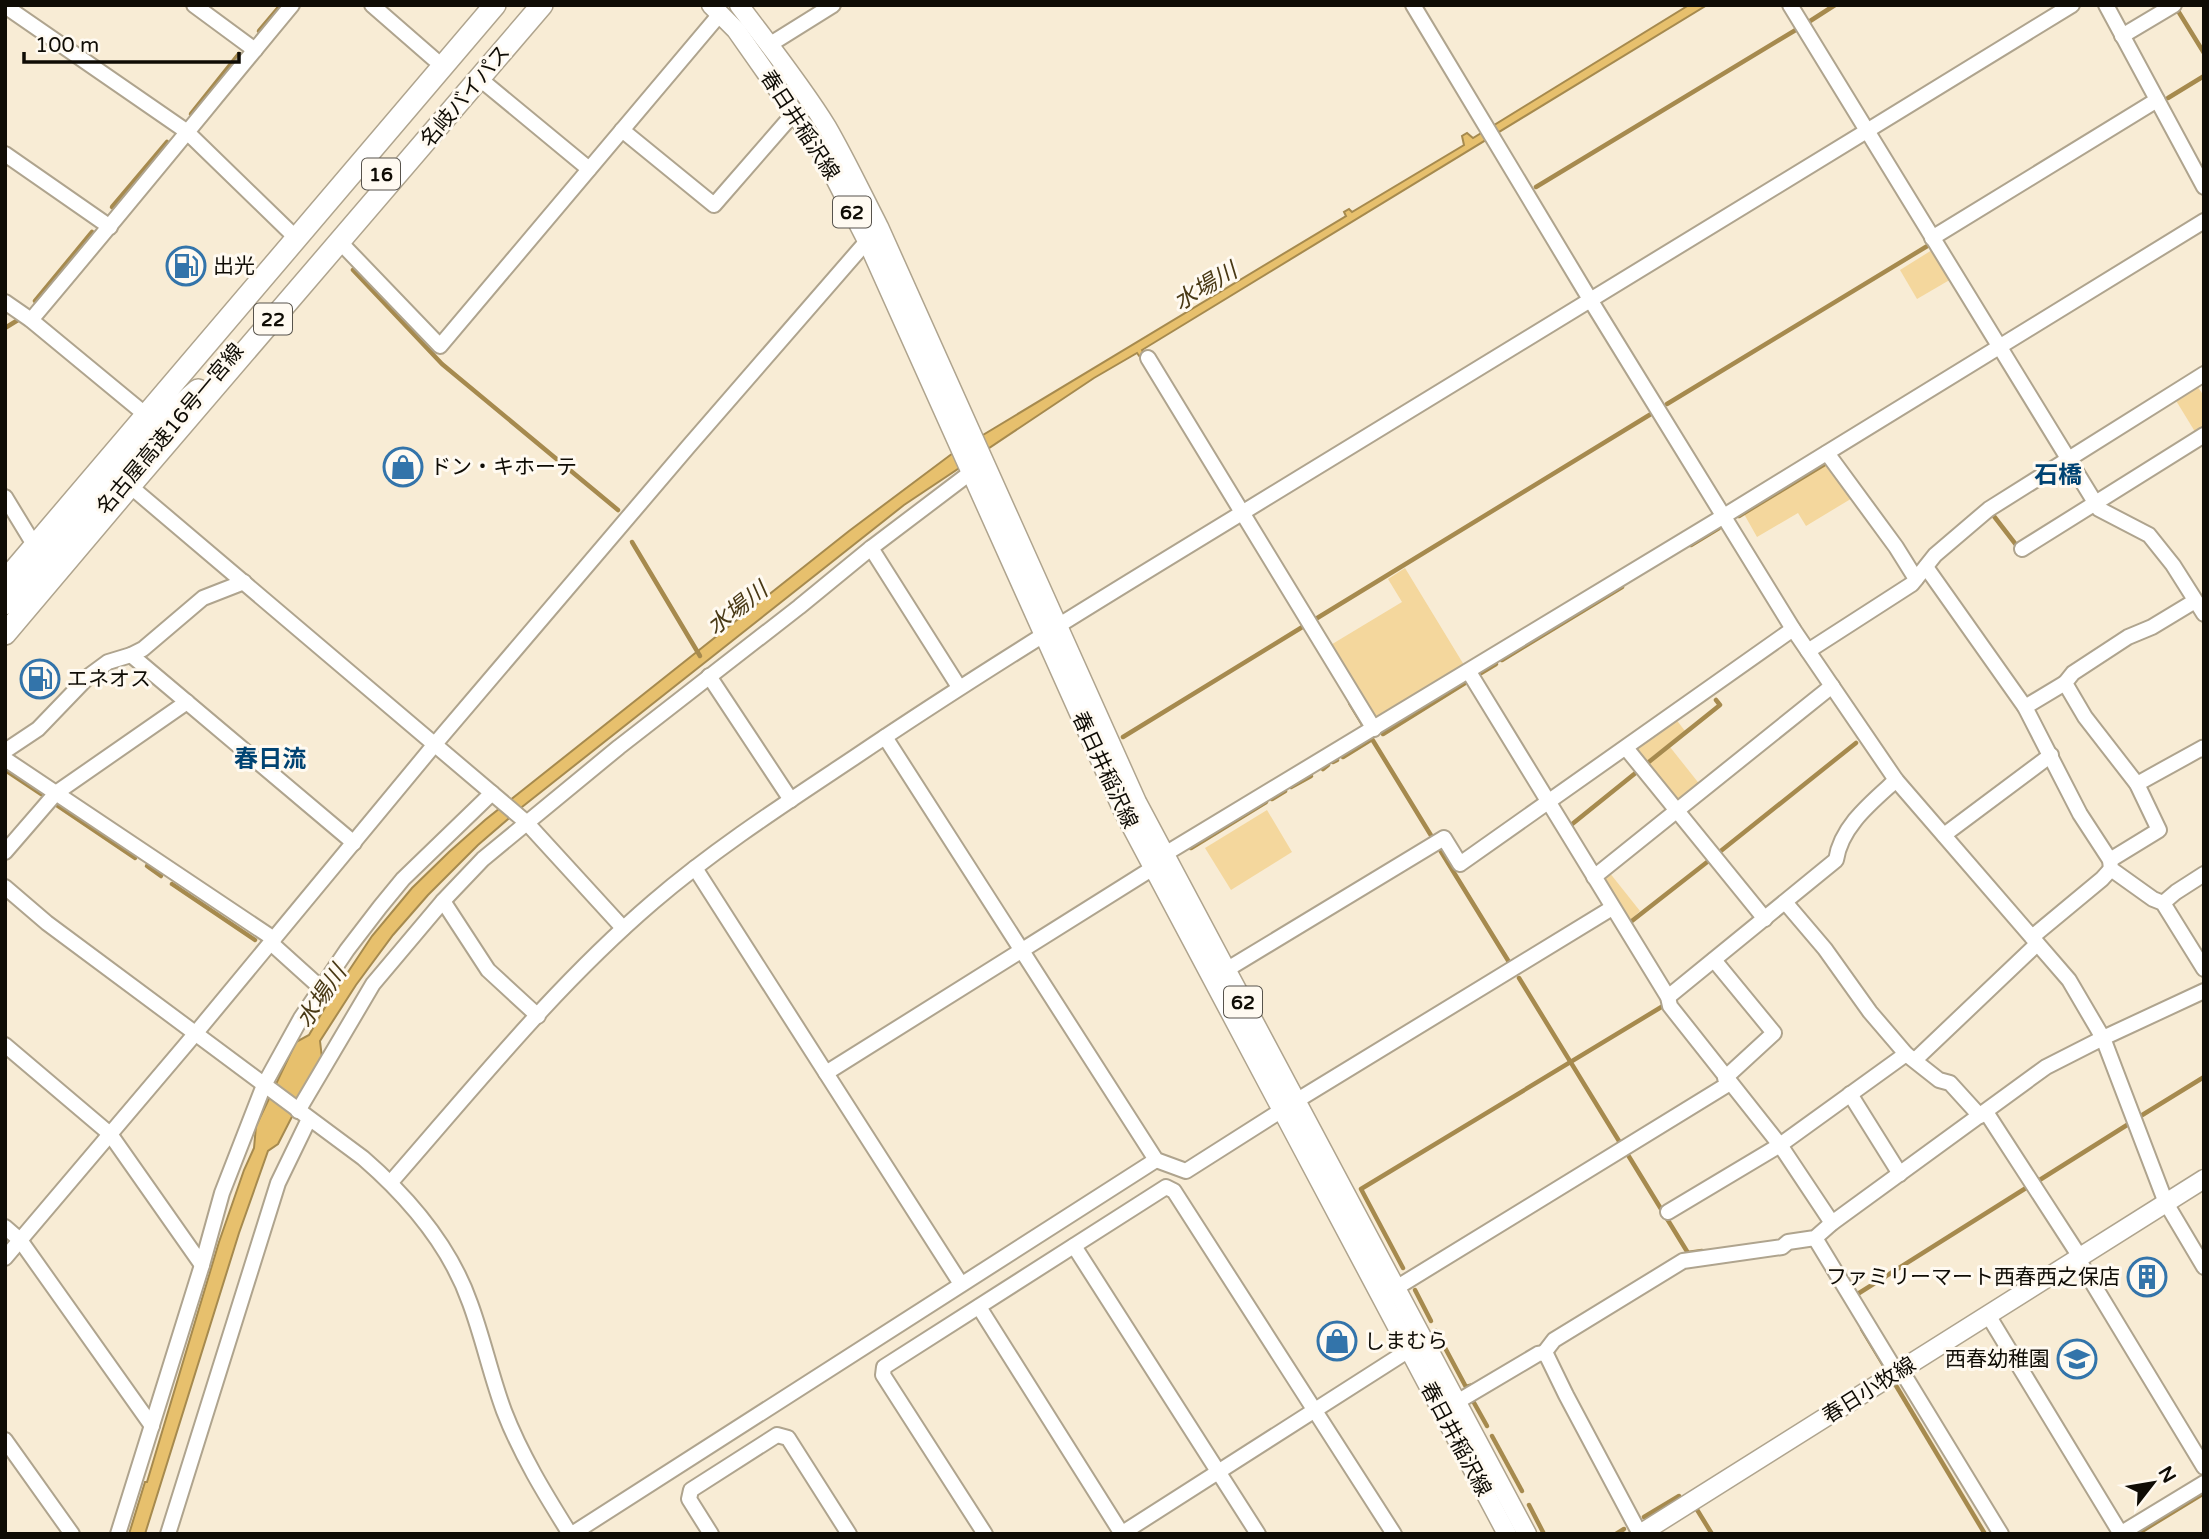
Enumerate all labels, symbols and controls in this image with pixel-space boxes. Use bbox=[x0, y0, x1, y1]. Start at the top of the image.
scale bar bbox=[24, 21, 240, 65]
text: 100 m bbox=[35, 33, 99, 58]
street label: 名岐バイパス bbox=[415, 40, 515, 152]
street label: 春日井稲沢線 bbox=[755, 66, 844, 185]
road number: 16 bbox=[362, 158, 400, 190]
road number: 62 bbox=[833, 196, 871, 228]
fuel station icon: 出光 bbox=[165, 245, 207, 287]
place label: 出光 bbox=[213, 254, 255, 279]
water label: 水場川 bbox=[1169, 256, 1245, 317]
road number: 22 bbox=[254, 304, 292, 334]
street label: 名古屋高速16号一宮線 bbox=[92, 339, 249, 520]
shop icon: ドン・キホーテ bbox=[382, 446, 424, 488]
place label: ドン・キホーテ bbox=[430, 455, 577, 480]
district label: 石橋 bbox=[2034, 461, 2082, 490]
water label: 水場川 bbox=[702, 575, 776, 641]
fuel station icon: エネオス bbox=[19, 658, 61, 700]
place label: エネオス bbox=[67, 667, 151, 692]
street label: 春日井稲沢線 bbox=[1067, 708, 1143, 833]
district label: 春日流 bbox=[234, 745, 306, 774]
water label: 水場川 bbox=[291, 958, 354, 1033]
road number: 62 bbox=[1224, 986, 1262, 1018]
building icon: ファミリーマート西春西之保店 bbox=[2126, 1256, 2168, 1298]
place label: ファミリーマート西春西之保店 bbox=[1826, 1265, 2120, 1290]
shop icon: しまむら bbox=[1316, 1320, 1358, 1362]
place label: しまむら bbox=[1364, 1329, 1448, 1354]
school or university icon: 西春幼稚園 bbox=[2056, 1338, 2098, 1380]
place label: 西春幼稚園 bbox=[1945, 1347, 2050, 1372]
street label: 春日小牧線 bbox=[1818, 1352, 1920, 1429]
street label: 春日井稲沢線 bbox=[1415, 1378, 1496, 1501]
north arrow bbox=[2118, 1448, 2188, 1518]
text: N bbox=[2153, 1463, 2180, 1487]

